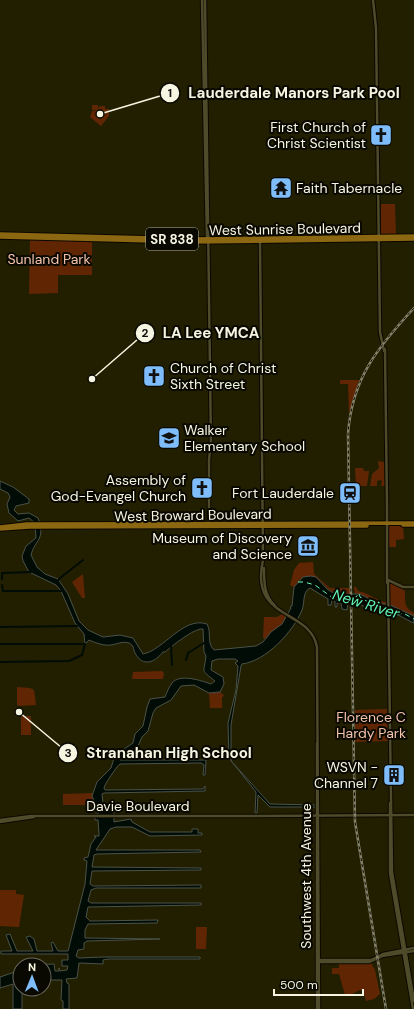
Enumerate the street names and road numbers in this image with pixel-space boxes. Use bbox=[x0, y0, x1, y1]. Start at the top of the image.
street label: West Sunrise Boulevard bbox=[209, 219, 361, 239]
road number: SR 838 bbox=[146, 228, 198, 250]
street label: West Broward Boulevard bbox=[114, 505, 272, 525]
street label: Davie Boulevard bbox=[86, 797, 190, 815]
street label: Southwest 4th Avenue bbox=[297, 803, 315, 949]

